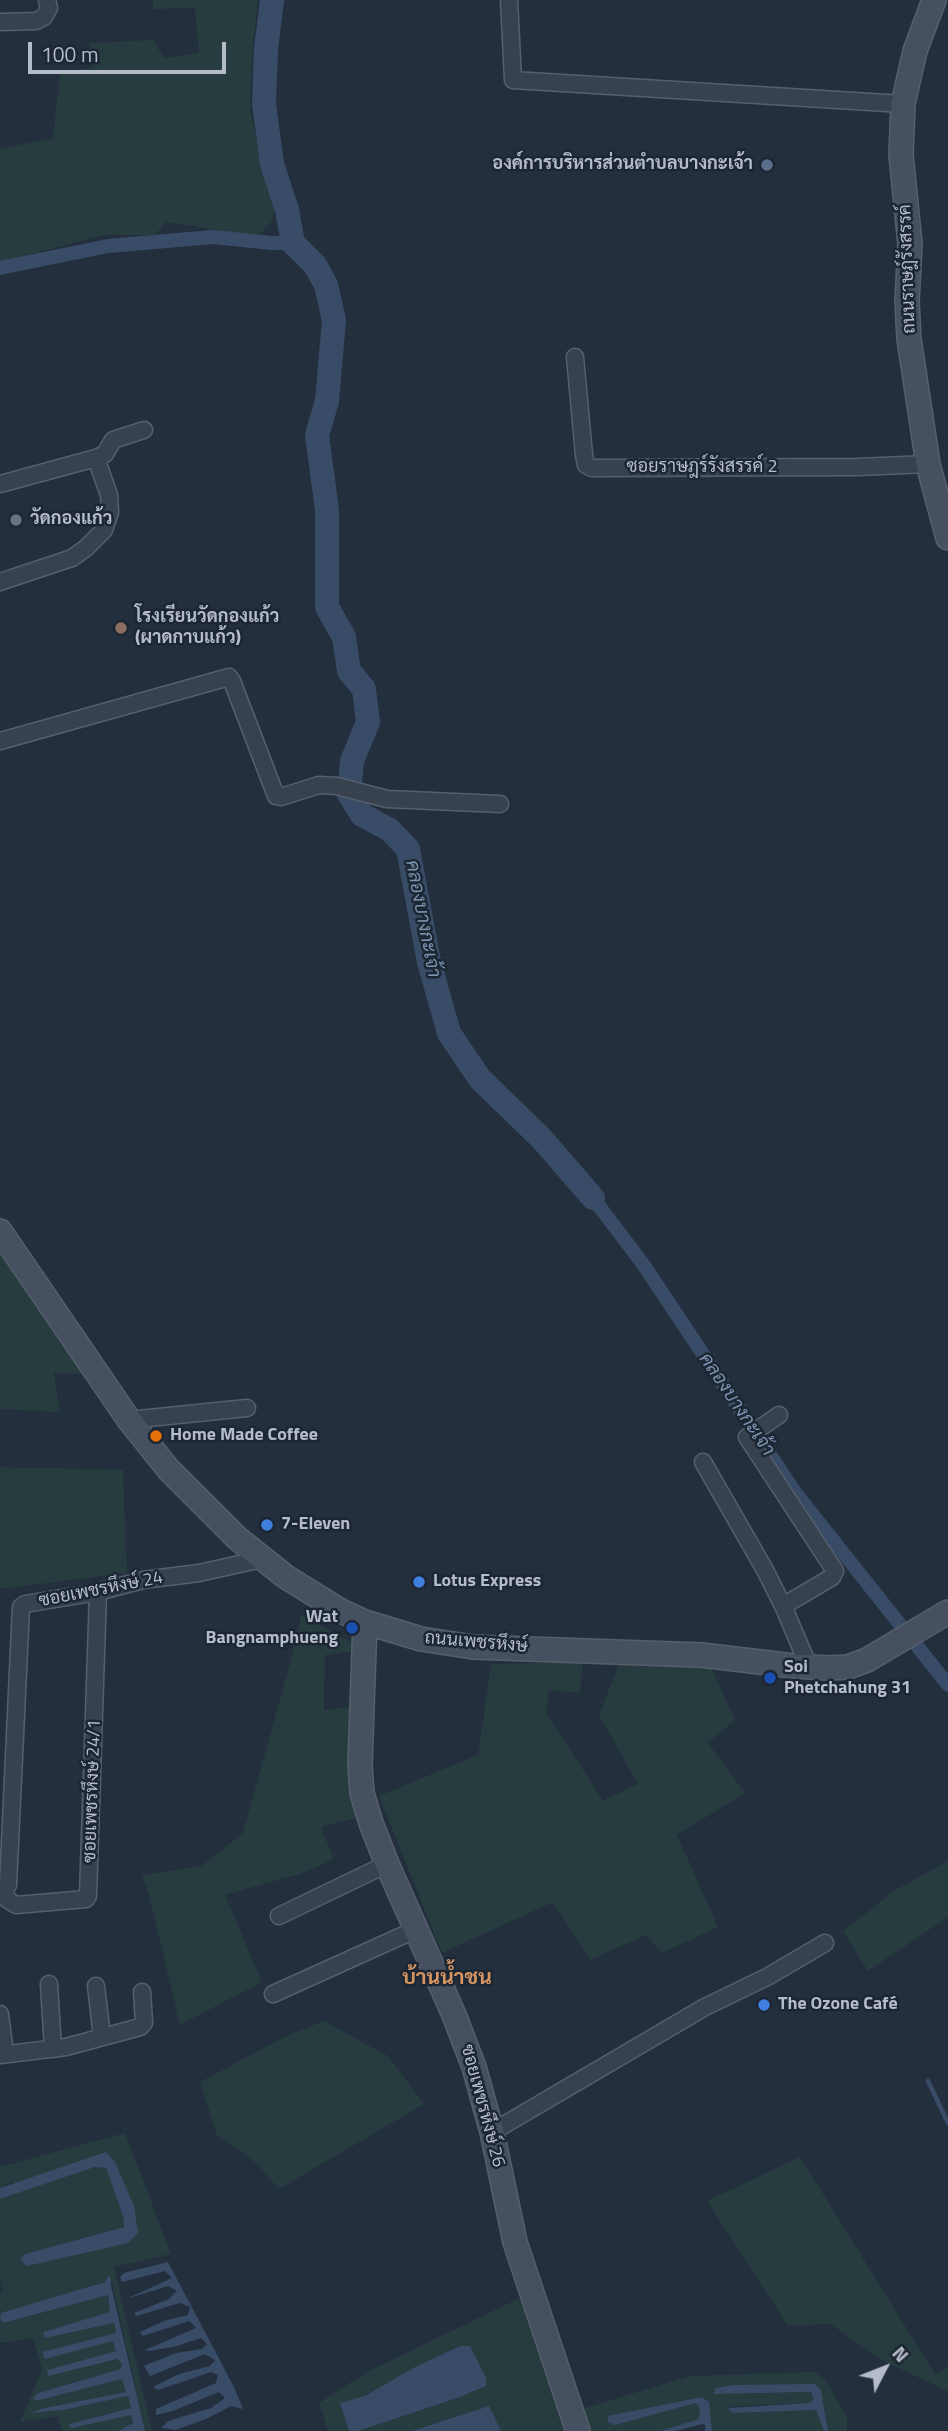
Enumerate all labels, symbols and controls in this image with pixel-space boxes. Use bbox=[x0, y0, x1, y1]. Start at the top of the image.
scale bar bbox=[32, 28, 229, 72]
text: 100 m bbox=[41, 38, 98, 70]
place label: องค์การบริหารส่วนตำบลบางกะเจ้า bbox=[492, 154, 753, 176]
marker: องค์การบริหารส่วนตำบลบางกะเจ้า bbox=[759, 157, 775, 173]
street label: ถนนราษฎ์รังสรรค์ bbox=[895, 204, 921, 334]
street label: ซอยราษฎร์รังสรรค์ 2 bbox=[627, 457, 777, 479]
place label: วัดกองแก้ว bbox=[30, 509, 112, 531]
marker: วัดกองแก้ว bbox=[8, 512, 24, 528]
place label: โรงเรียนวัดกองแก้ว (ผาดกาบแก้ว) bbox=[135, 607, 279, 650]
marker: โรงเรียนวัดกองแก้ว (ผาดกาบแก้ว) bbox=[113, 620, 129, 636]
water label: คลองบางกะเจ้า bbox=[399, 858, 445, 980]
water label: คลองบางกะเจ้า bbox=[693, 1349, 779, 1461]
place label: Home Made Coffee bbox=[170, 1425, 318, 1447]
marker: Home Made Coffee bbox=[148, 1428, 164, 1444]
place label: 7-Eleven bbox=[281, 1514, 350, 1536]
marker: 7-Eleven bbox=[259, 1517, 275, 1533]
street label: ซอยเพชรหึงษ์ 24 bbox=[37, 1567, 165, 1613]
place label: Lotus Express bbox=[433, 1571, 541, 1593]
marker: Lotus Express bbox=[411, 1574, 427, 1590]
place label: Wat Bangnamphueng bbox=[206, 1607, 338, 1650]
marker: Wat Bangnamphueng bbox=[344, 1620, 360, 1636]
street label: ถนนเพชรหึงษ์ bbox=[424, 1628, 528, 1658]
place label: Soi Phetchahung 31 bbox=[784, 1657, 911, 1700]
marker: Soi Phetchahung 31 bbox=[762, 1670, 778, 1686]
street label: ซอยเพชรหึงษ์ 24/1 bbox=[80, 1719, 106, 1863]
district label: บ้านน้ำชน bbox=[402, 1966, 492, 1992]
place label: The Ozone Café bbox=[778, 1994, 898, 2016]
marker: The Ozone Café bbox=[756, 1997, 772, 2013]
street label: ซอยเพชรหึงษ์ 26 bbox=[455, 2042, 509, 2170]
north arrow bbox=[850, 2333, 920, 2403]
text: N bbox=[886, 2339, 916, 2368]

